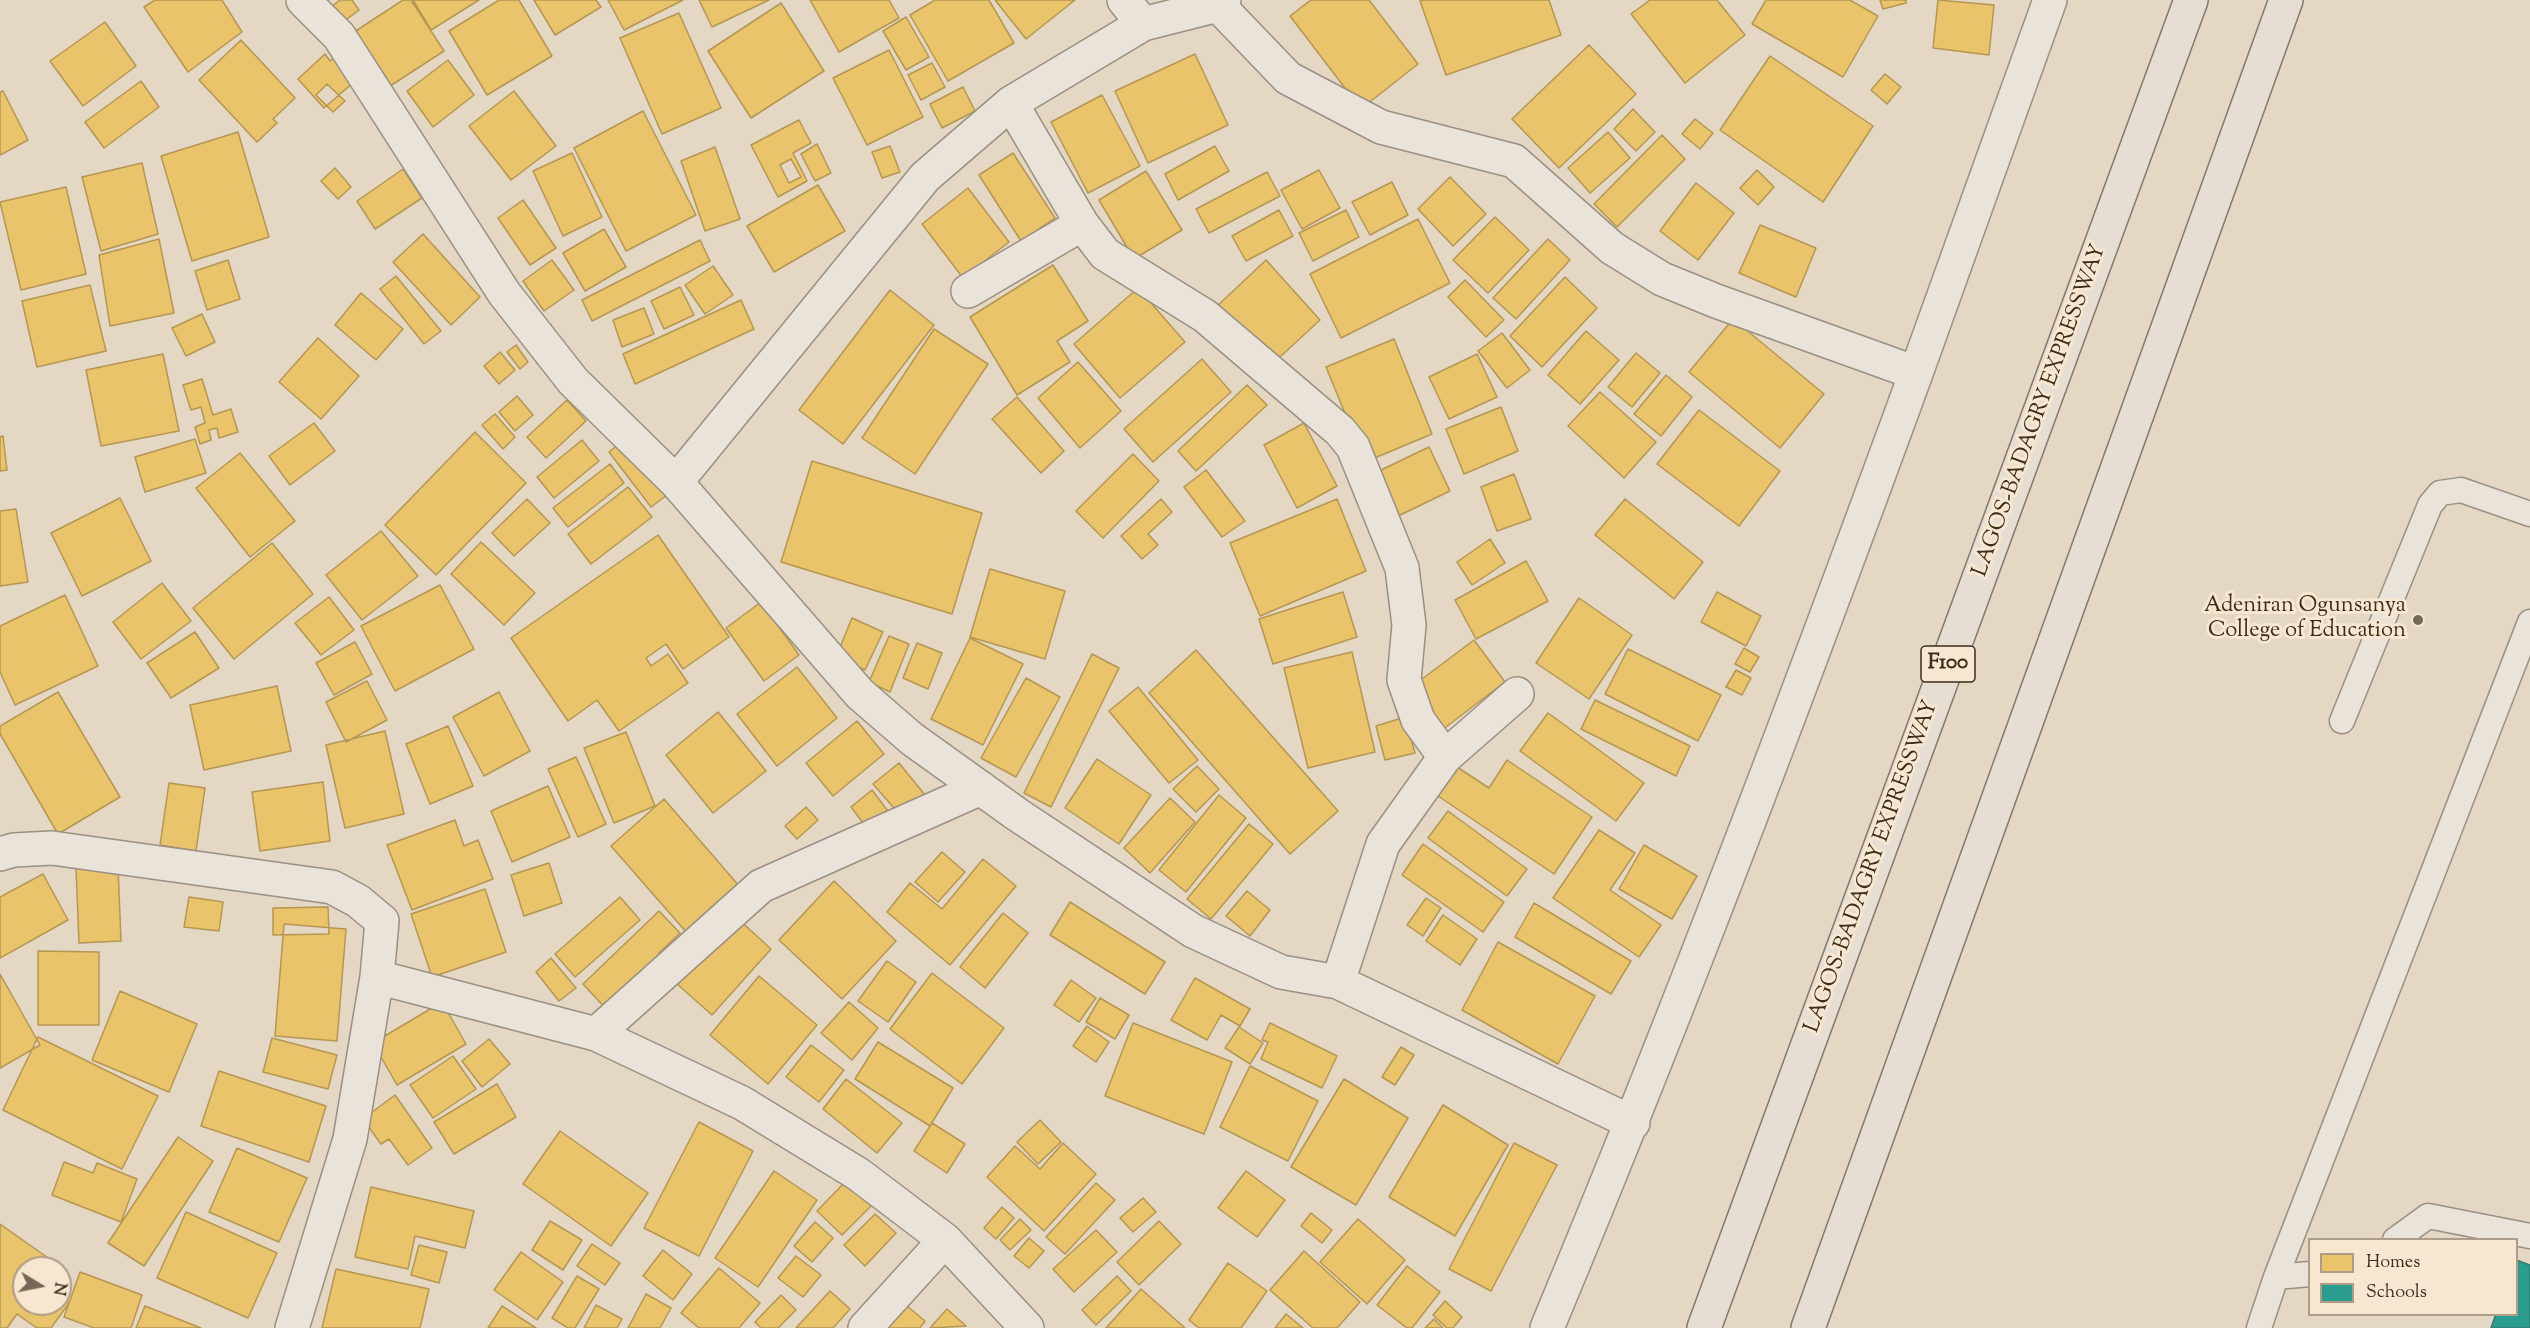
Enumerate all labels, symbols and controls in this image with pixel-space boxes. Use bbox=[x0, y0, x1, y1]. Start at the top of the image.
street label: LAGOS-BADAGRY EXPRESSWAY bbox=[1968, 241, 2114, 581]
place label: Adeniran Ogunsanya College of Education bbox=[2204, 594, 2406, 646]
marker: Adeniran Ogunsanya College of Education bbox=[2411, 613, 2425, 627]
road number: F100 bbox=[1921, 646, 1975, 682]
street label: LAGOS-BADAGRY EXPRESSWAY bbox=[1800, 697, 1946, 1037]
legend bbox=[2308, 1238, 2518, 1316]
text: Homes bbox=[2366, 1250, 2420, 1276]
north arrow bbox=[12, 1256, 72, 1316]
text: Schools bbox=[2366, 1280, 2427, 1306]
text: N bbox=[46, 1281, 71, 1297]

